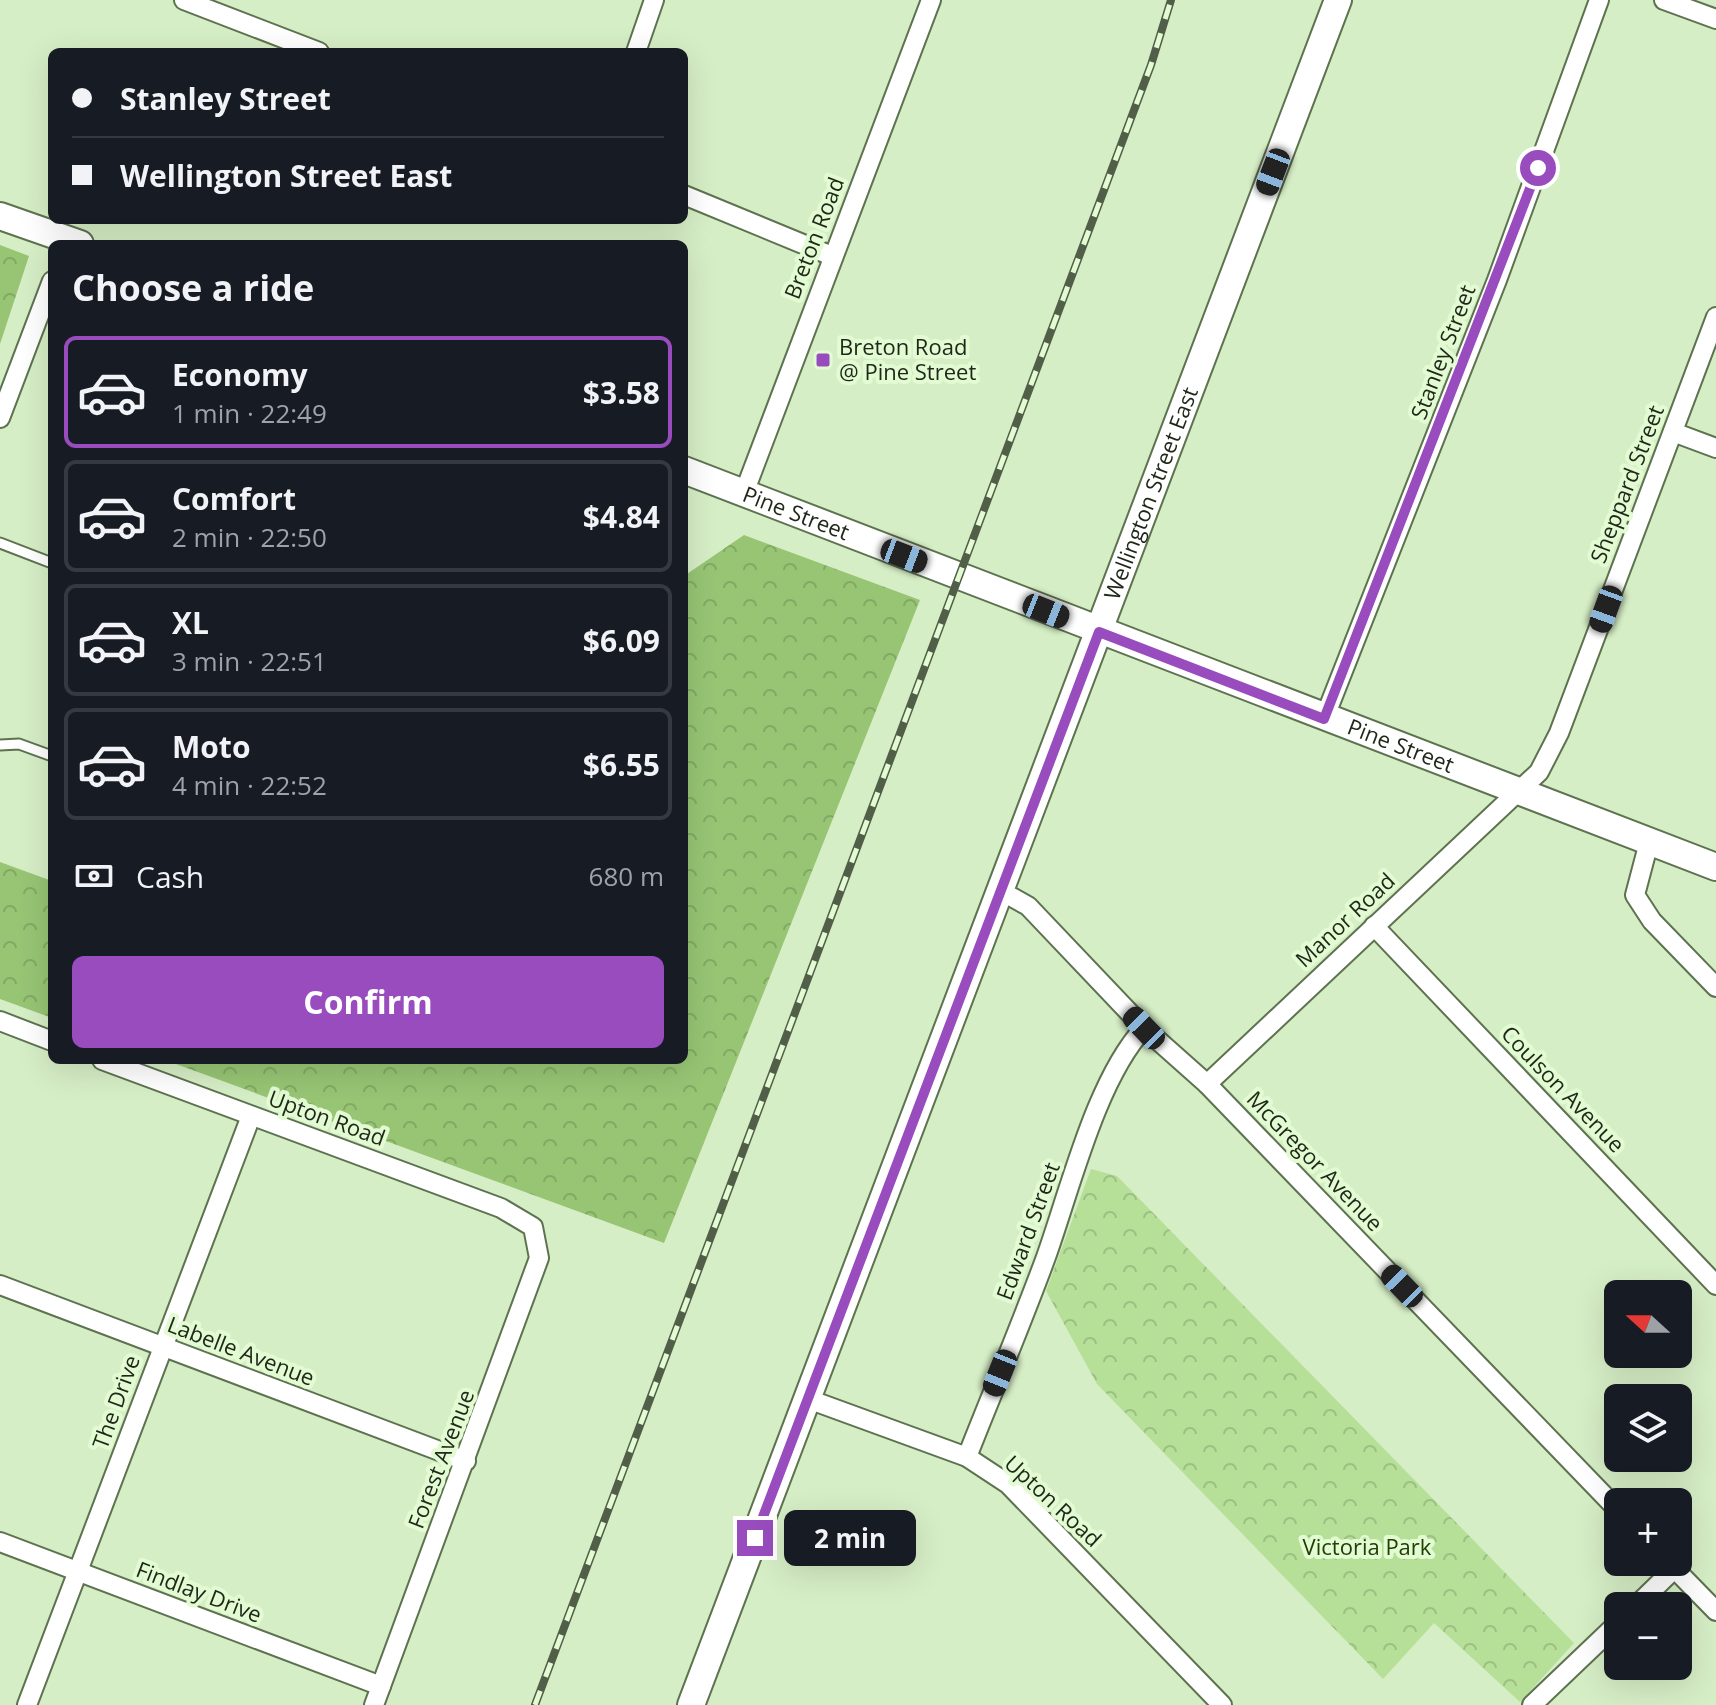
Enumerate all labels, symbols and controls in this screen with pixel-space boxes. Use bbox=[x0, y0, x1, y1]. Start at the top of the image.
text: Stanley Street bbox=[120, 78, 331, 119]
car bbox=[1253, 145, 1293, 199]
route start bbox=[1520, 150, 1556, 186]
text: Wellington Street East bbox=[120, 155, 452, 196]
street label: Breton Road bbox=[776, 172, 850, 303]
text: Choose a ride bbox=[72, 263, 314, 312]
street label: Stanley Street bbox=[1403, 280, 1482, 423]
place label: Breton Road @ Pine Street bbox=[839, 331, 976, 386]
marker: Breton Road @ Pine Street bbox=[814, 351, 832, 369]
text: Economy bbox=[172, 354, 308, 395]
icon: car bbox=[76, 356, 148, 428]
text: $3.58 bbox=[583, 372, 660, 413]
street label: Wellington Street East bbox=[1096, 382, 1204, 604]
text: 1 min · 22:49 bbox=[172, 395, 327, 431]
street label: Sheppard Street bbox=[1582, 400, 1670, 567]
text: Comfort bbox=[172, 478, 296, 519]
street label: Pine Street bbox=[739, 478, 854, 546]
icon: car bbox=[76, 480, 148, 552]
text: $4.84 bbox=[583, 496, 660, 537]
text: 2 min · 22:50 bbox=[172, 519, 327, 555]
car bbox=[877, 536, 931, 576]
car bbox=[1587, 582, 1625, 636]
car bbox=[1019, 591, 1073, 631]
text: XL bbox=[172, 602, 209, 643]
icon: car bbox=[76, 604, 148, 676]
text: $6.09 bbox=[583, 620, 660, 661]
text: 3 min · 22:51 bbox=[172, 643, 327, 679]
street label: Pine Street bbox=[1344, 711, 1459, 779]
text: Moto bbox=[172, 726, 250, 767]
icon: car bbox=[76, 728, 148, 800]
text: $6.55 bbox=[583, 744, 660, 785]
text: 4 min · 22:52 bbox=[172, 767, 327, 803]
icon: cash bbox=[72, 854, 116, 898]
text: Cash bbox=[136, 856, 204, 897]
text: 680 m bbox=[589, 858, 664, 894]
street label: Manor Road bbox=[1288, 865, 1401, 973]
button: Confirm bbox=[72, 956, 664, 1048]
car bbox=[1119, 1002, 1169, 1054]
street label: Coulson Avenue bbox=[1495, 1018, 1632, 1158]
street label: Upton Road bbox=[265, 1082, 390, 1152]
street label: McGregor Avenue bbox=[1241, 1084, 1390, 1237]
street label: Edward Street bbox=[988, 1157, 1066, 1304]
car bbox=[1377, 1260, 1427, 1312]
north arrow bbox=[1604, 1280, 1692, 1368]
map controls bbox=[1604, 1280, 1692, 1680]
street label: Labelle Avenue bbox=[163, 1308, 319, 1392]
car bbox=[980, 1346, 1020, 1400]
street label: The Drive bbox=[84, 1351, 146, 1453]
button: layers bbox=[1604, 1384, 1692, 1472]
street label: Forest Avenue bbox=[400, 1385, 480, 1532]
street label: Upton Road bbox=[999, 1448, 1109, 1553]
button: + bbox=[1604, 1488, 1692, 1576]
callout: 2 min bbox=[783, 1510, 915, 1566]
route end bbox=[737, 1520, 773, 1556]
text: 2 min bbox=[814, 1520, 886, 1556]
park label: Victoria Park bbox=[1303, 1531, 1432, 1561]
street label: Findlay Drive bbox=[132, 1553, 266, 1629]
button: − bbox=[1604, 1592, 1692, 1680]

